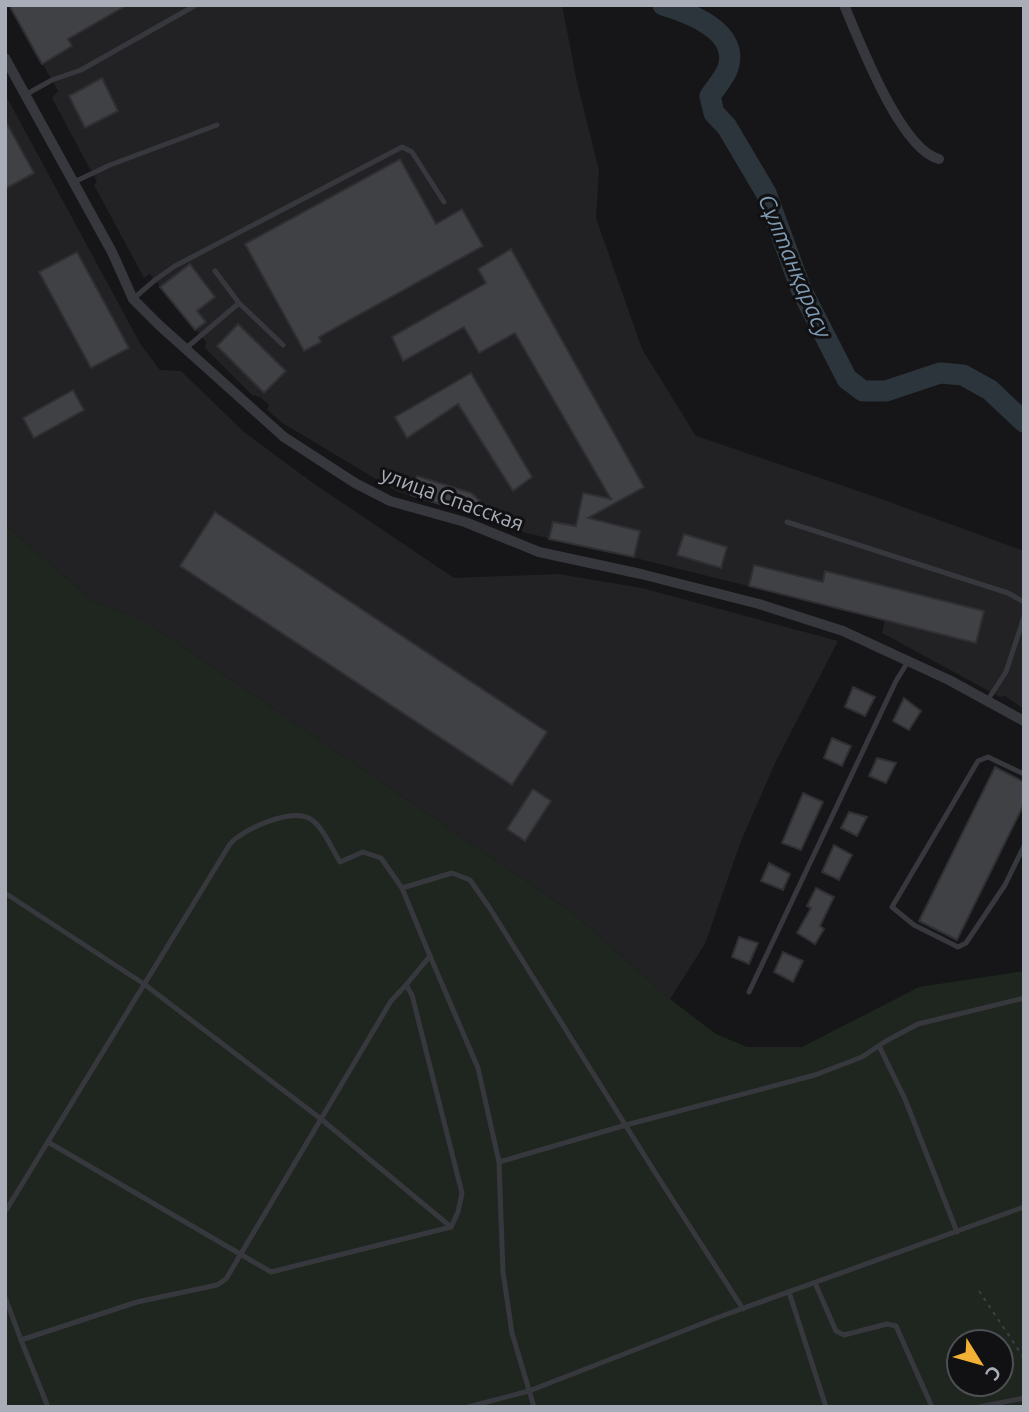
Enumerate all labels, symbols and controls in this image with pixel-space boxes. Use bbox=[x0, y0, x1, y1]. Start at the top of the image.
water label: Сұлтанқарасу bbox=[754, 190, 837, 342]
street label: улица Спасская bbox=[378, 461, 527, 535]
north arrow bbox=[945, 1328, 1015, 1398]
text: С bbox=[981, 1362, 1006, 1385]

